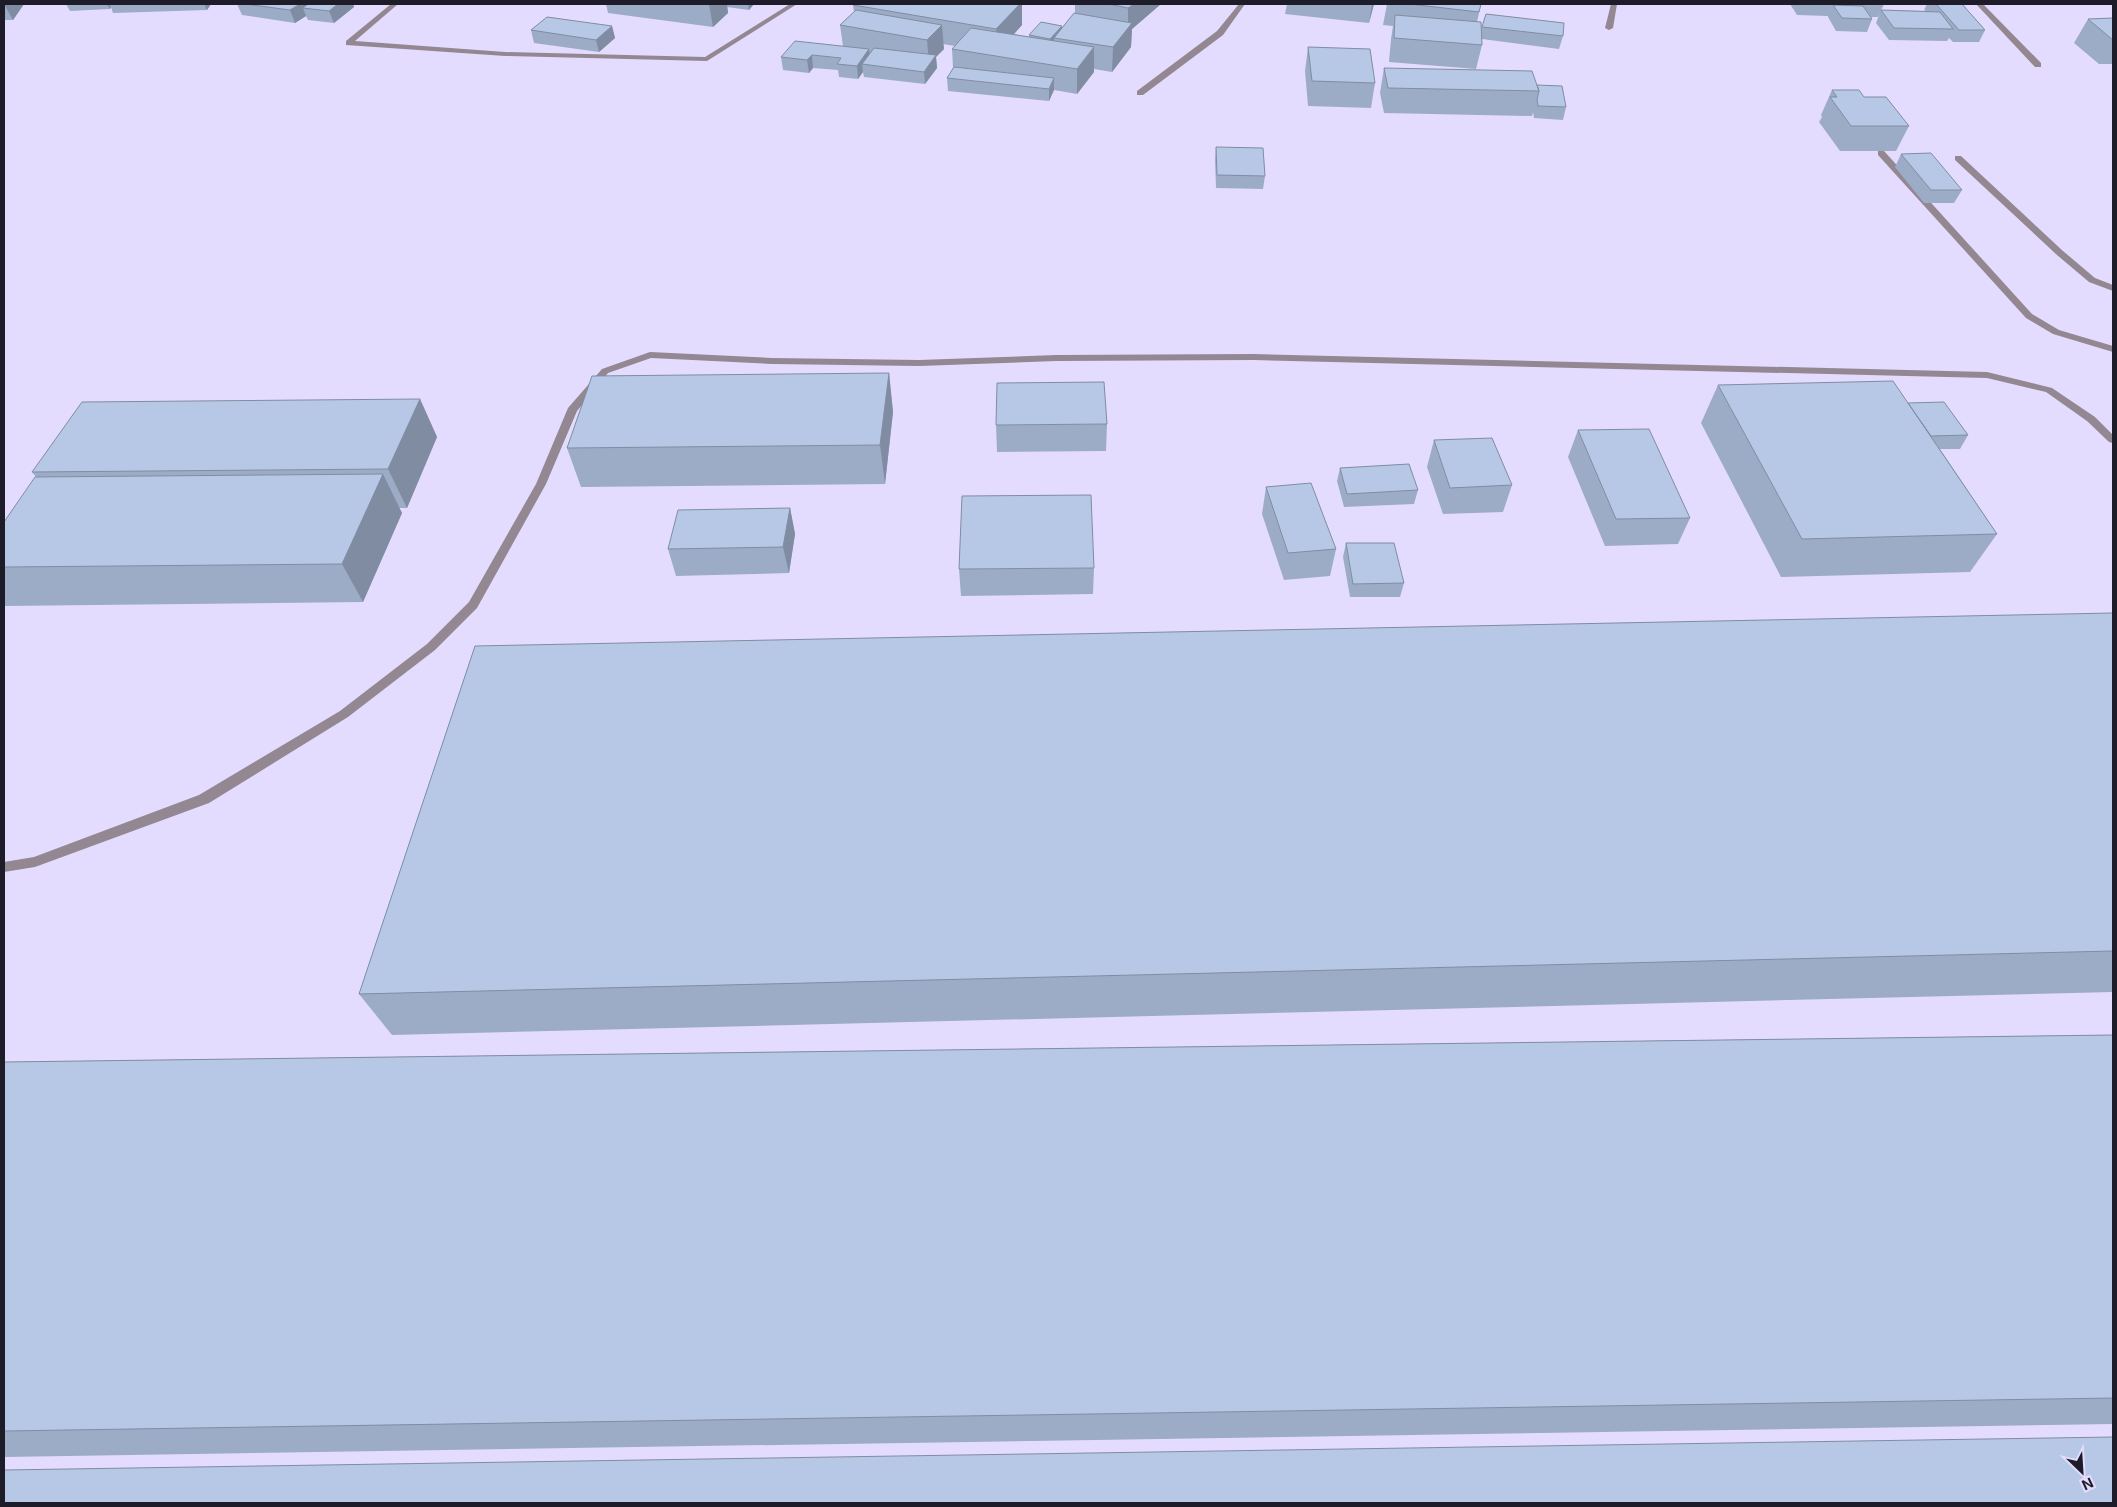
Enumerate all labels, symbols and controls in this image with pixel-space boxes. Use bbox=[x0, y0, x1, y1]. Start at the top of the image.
north arrow bbox=[2057, 1447, 2107, 1497]
text: N bbox=[2079, 1474, 2096, 1494]

